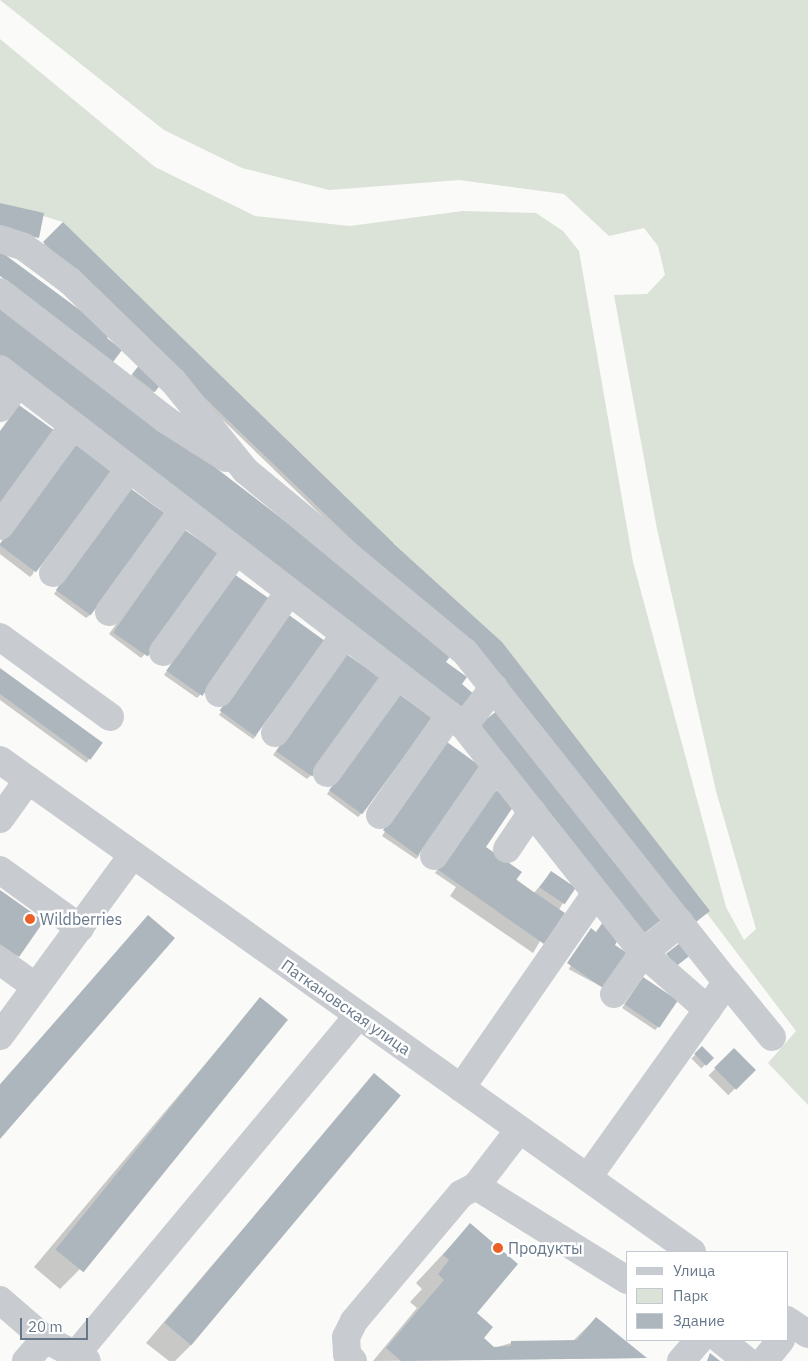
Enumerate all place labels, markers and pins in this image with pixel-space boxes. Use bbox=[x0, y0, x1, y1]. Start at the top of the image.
place label: Wildberries bbox=[40, 909, 122, 929]
marker: Wildberries bbox=[24, 913, 36, 925]
place label: Продукты bbox=[508, 1238, 583, 1258]
marker: Продукты bbox=[492, 1242, 504, 1254]

